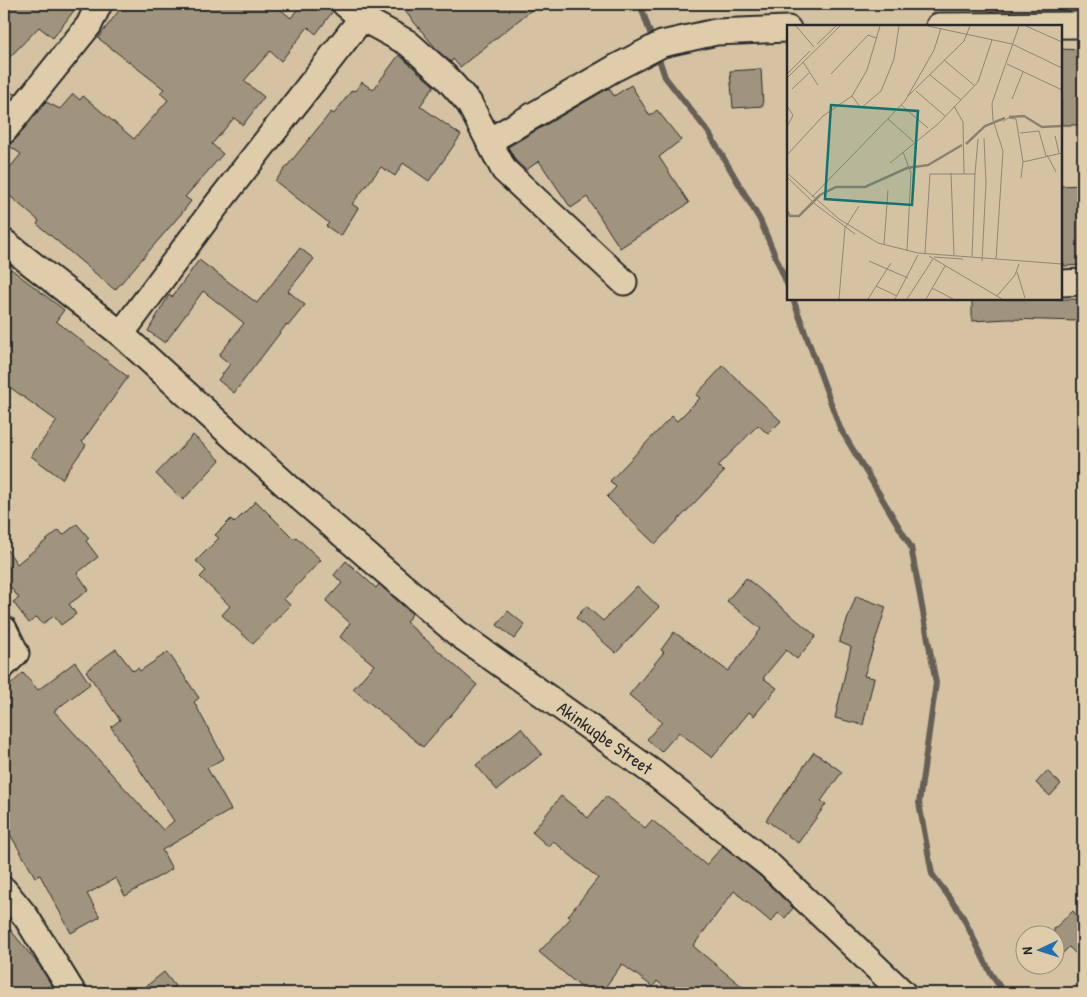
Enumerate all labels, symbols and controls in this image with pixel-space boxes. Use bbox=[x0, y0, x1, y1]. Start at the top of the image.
inset map bbox=[787, 25, 1062, 300]
street label: Akinkugbe Street bbox=[552, 695, 658, 781]
north arrow bbox=[1014, 924, 1064, 974]
text: N bbox=[1017, 946, 1036, 955]

